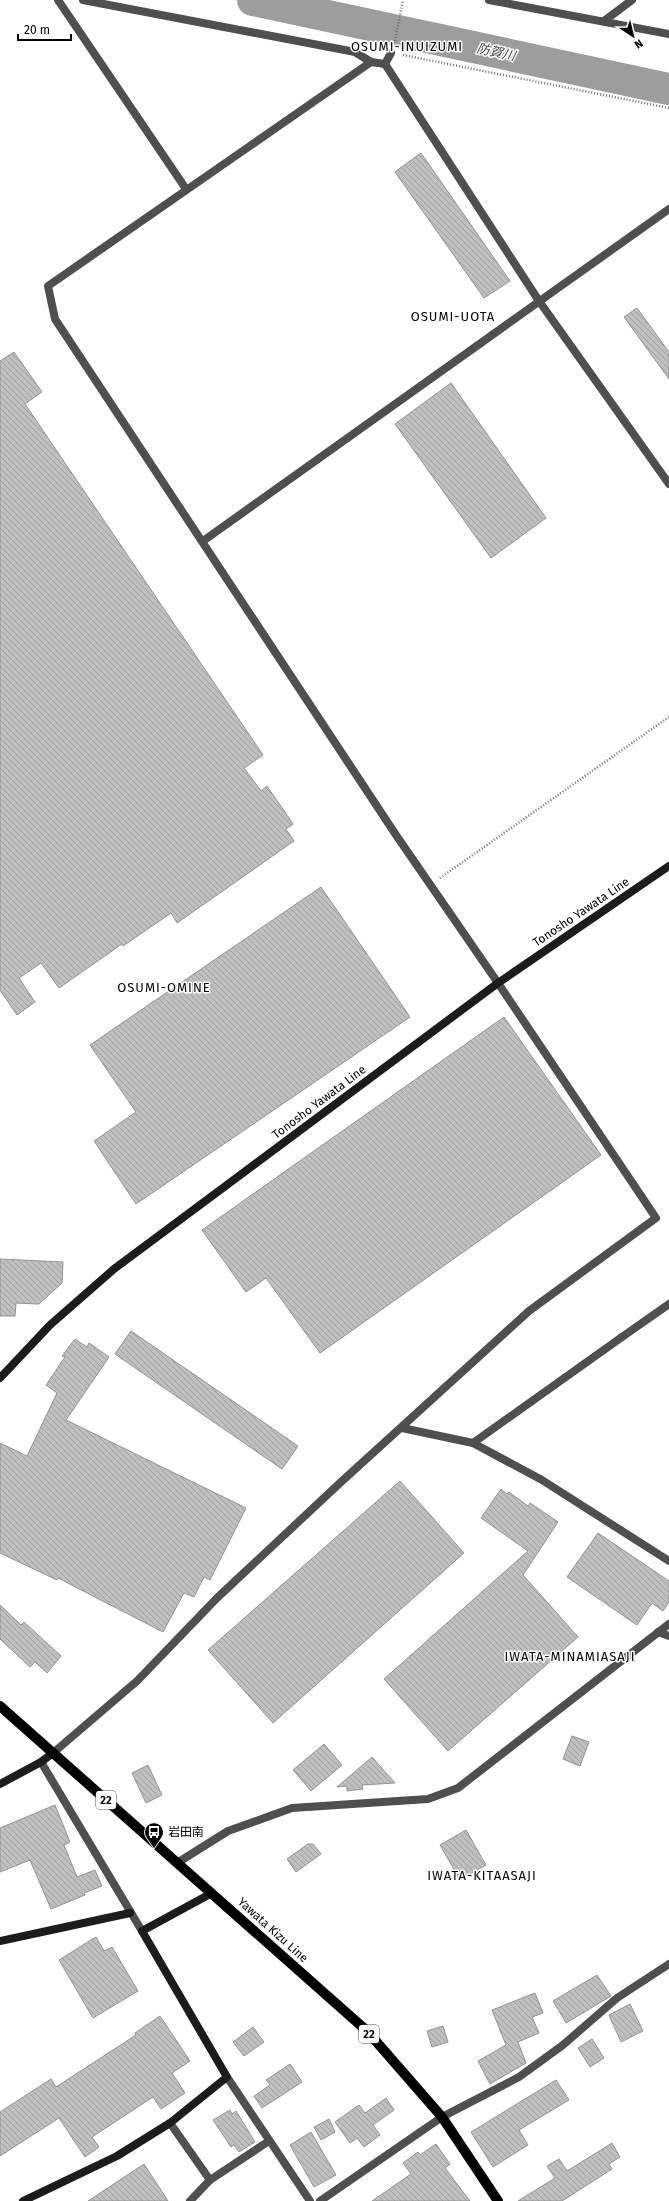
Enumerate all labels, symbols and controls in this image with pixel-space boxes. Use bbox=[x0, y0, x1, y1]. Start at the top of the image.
scale bar bbox=[18, 16, 71, 42]
north arrow bbox=[613, 16, 653, 56]
text: 20 m bbox=[24, 23, 50, 37]
text: N bbox=[632, 36, 645, 51]
district label: OSUMI-INUIZUMI bbox=[351, 39, 463, 54]
water label: 防賀川 bbox=[475, 41, 519, 64]
district label: OSUMI-UOTA bbox=[411, 309, 495, 324]
street label: Tonosho Yawata Line bbox=[530, 874, 632, 950]
district label: OSUMI-OMINE bbox=[117, 980, 211, 995]
street label: Tonosho Yawata Line bbox=[269, 1062, 369, 1142]
district label: IWATA-MINAMIASAJI bbox=[505, 1649, 635, 1664]
road number: 22 bbox=[96, 1791, 116, 1809]
bus stop icon: 岩田南 bbox=[143, 1821, 165, 1849]
place label: 岩田南 bbox=[168, 1825, 204, 1839]
district label: IWATA-KITAASAJI bbox=[427, 1868, 537, 1883]
street label: Yawata Kizu Line bbox=[235, 1895, 311, 1965]
road number: 22 bbox=[359, 2025, 379, 2043]

